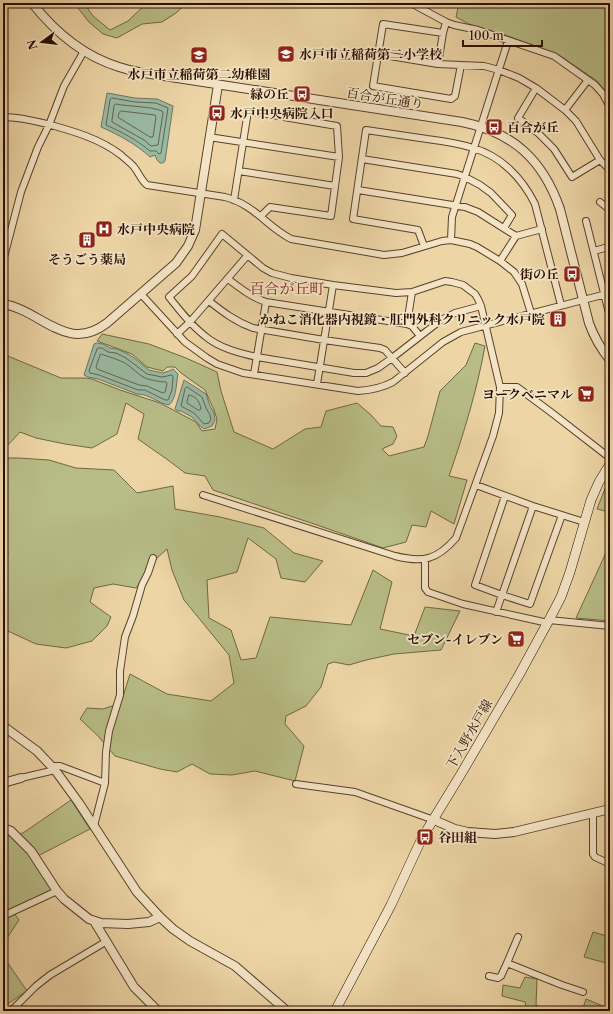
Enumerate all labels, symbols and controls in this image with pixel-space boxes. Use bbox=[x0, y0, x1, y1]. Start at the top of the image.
north arrow bbox=[22, 22, 62, 62]
scale bar bbox=[463, 22, 542, 48]
text: 100 m bbox=[469, 28, 504, 43]
text: N bbox=[24, 38, 40, 51]
school or university icon: 水戸市立稲荷第二小学校 bbox=[276, 44, 296, 64]
school or university icon: 水戸市立稲荷第二幼稚園 bbox=[189, 45, 209, 65]
place label: 水戸市立稲荷第二小学校 bbox=[299, 46, 443, 62]
place label: 水戸市立稲荷第二幼稚園 bbox=[127, 66, 271, 82]
bus stop icon: 緑の丘 bbox=[292, 84, 312, 104]
street label: 百合が丘通り bbox=[345, 84, 425, 112]
place label: 緑の丘 bbox=[250, 86, 289, 102]
bus stop icon: 水戸中央病院入口 bbox=[207, 103, 227, 123]
place label: 水戸中央病院入口 bbox=[230, 105, 334, 121]
bus stop icon: 百合が丘 bbox=[484, 117, 504, 137]
place label: 百合が丘 bbox=[507, 119, 559, 135]
hospital icon: 水戸中央病院 bbox=[94, 219, 114, 239]
place label: 水戸中央病院 bbox=[117, 221, 195, 237]
building icon: そうごう薬局 bbox=[77, 230, 97, 250]
place label: そうごう薬局 bbox=[48, 251, 126, 267]
bus stop icon: 街の丘 bbox=[562, 264, 582, 284]
place label: 街の丘 bbox=[520, 266, 559, 282]
district label: 百合が丘町 bbox=[249, 279, 325, 298]
building icon: かねこ消化器内視鏡・肛門外科クリニック水戸院 bbox=[548, 309, 568, 329]
place label: かねこ消化器内視鏡・肛門外科クリニック水戸院 bbox=[260, 311, 545, 327]
supermarket icon: ヨークベニマル bbox=[576, 384, 596, 404]
place label: ヨークベニマル bbox=[482, 386, 573, 402]
supermarket icon: セブン-イレブン bbox=[506, 629, 526, 649]
place label: セブン-イレブン bbox=[407, 631, 503, 647]
street label: 下入野水戸線 bbox=[443, 696, 495, 772]
bus stop icon: 谷田組 bbox=[415, 827, 435, 847]
place label: 谷田組 bbox=[438, 829, 477, 845]

